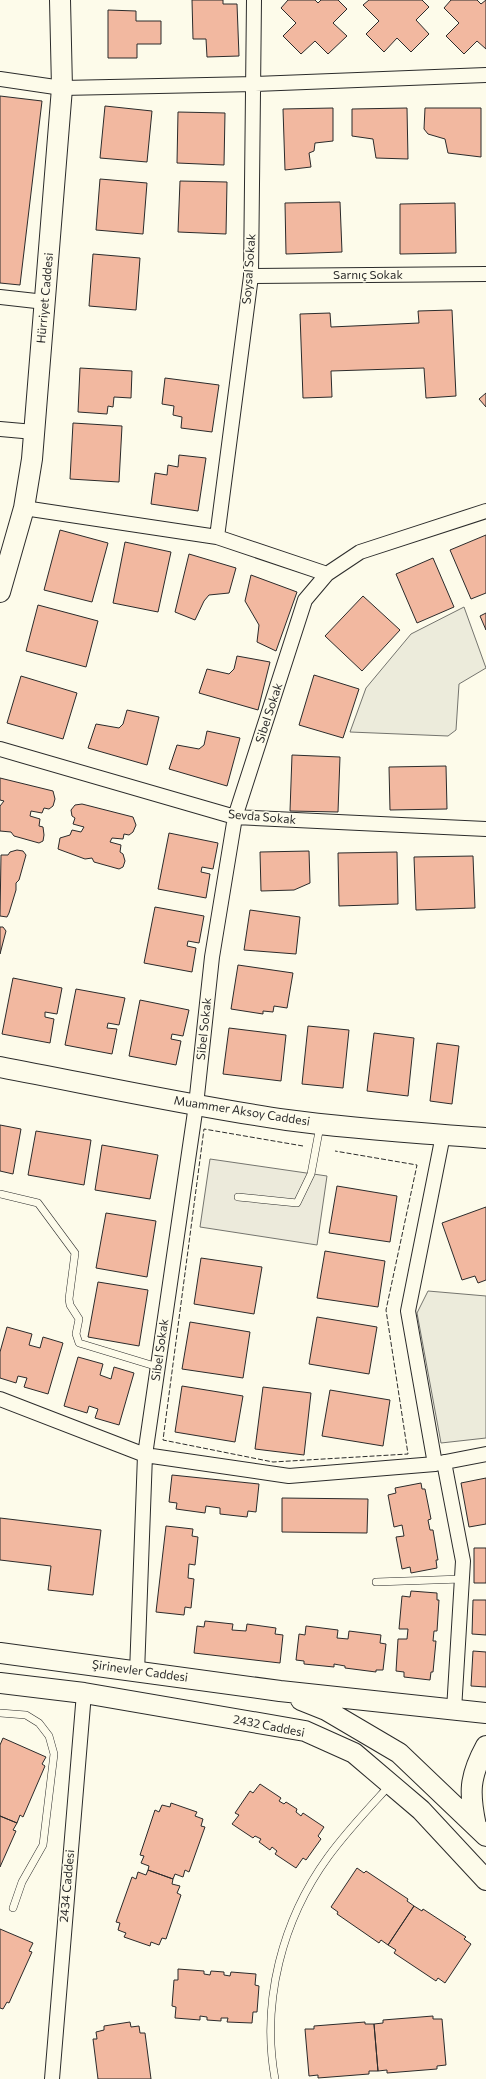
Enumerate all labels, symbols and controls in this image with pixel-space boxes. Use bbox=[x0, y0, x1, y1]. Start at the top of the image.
street label: Soysal Sokak bbox=[239, 233, 257, 305]
street label: Hürriyet Caddesi bbox=[33, 252, 55, 344]
street label: Sarnıç Sokak bbox=[333, 267, 403, 281]
street label: Sibel Sokak bbox=[252, 680, 284, 745]
street label: Sevda Sokak bbox=[227, 806, 297, 826]
street label: Sibel Sokak bbox=[193, 997, 213, 1061]
street label: Muammer Aksoy Caddesi bbox=[173, 1092, 311, 1128]
street label: Sibel Sokak bbox=[148, 1318, 170, 1382]
street label: Şirinevler Caddesi bbox=[91, 1656, 189, 1684]
street label: 2432 Caddesi bbox=[232, 1711, 306, 1739]
street label: 2434 Caddesi bbox=[56, 1849, 76, 1923]

